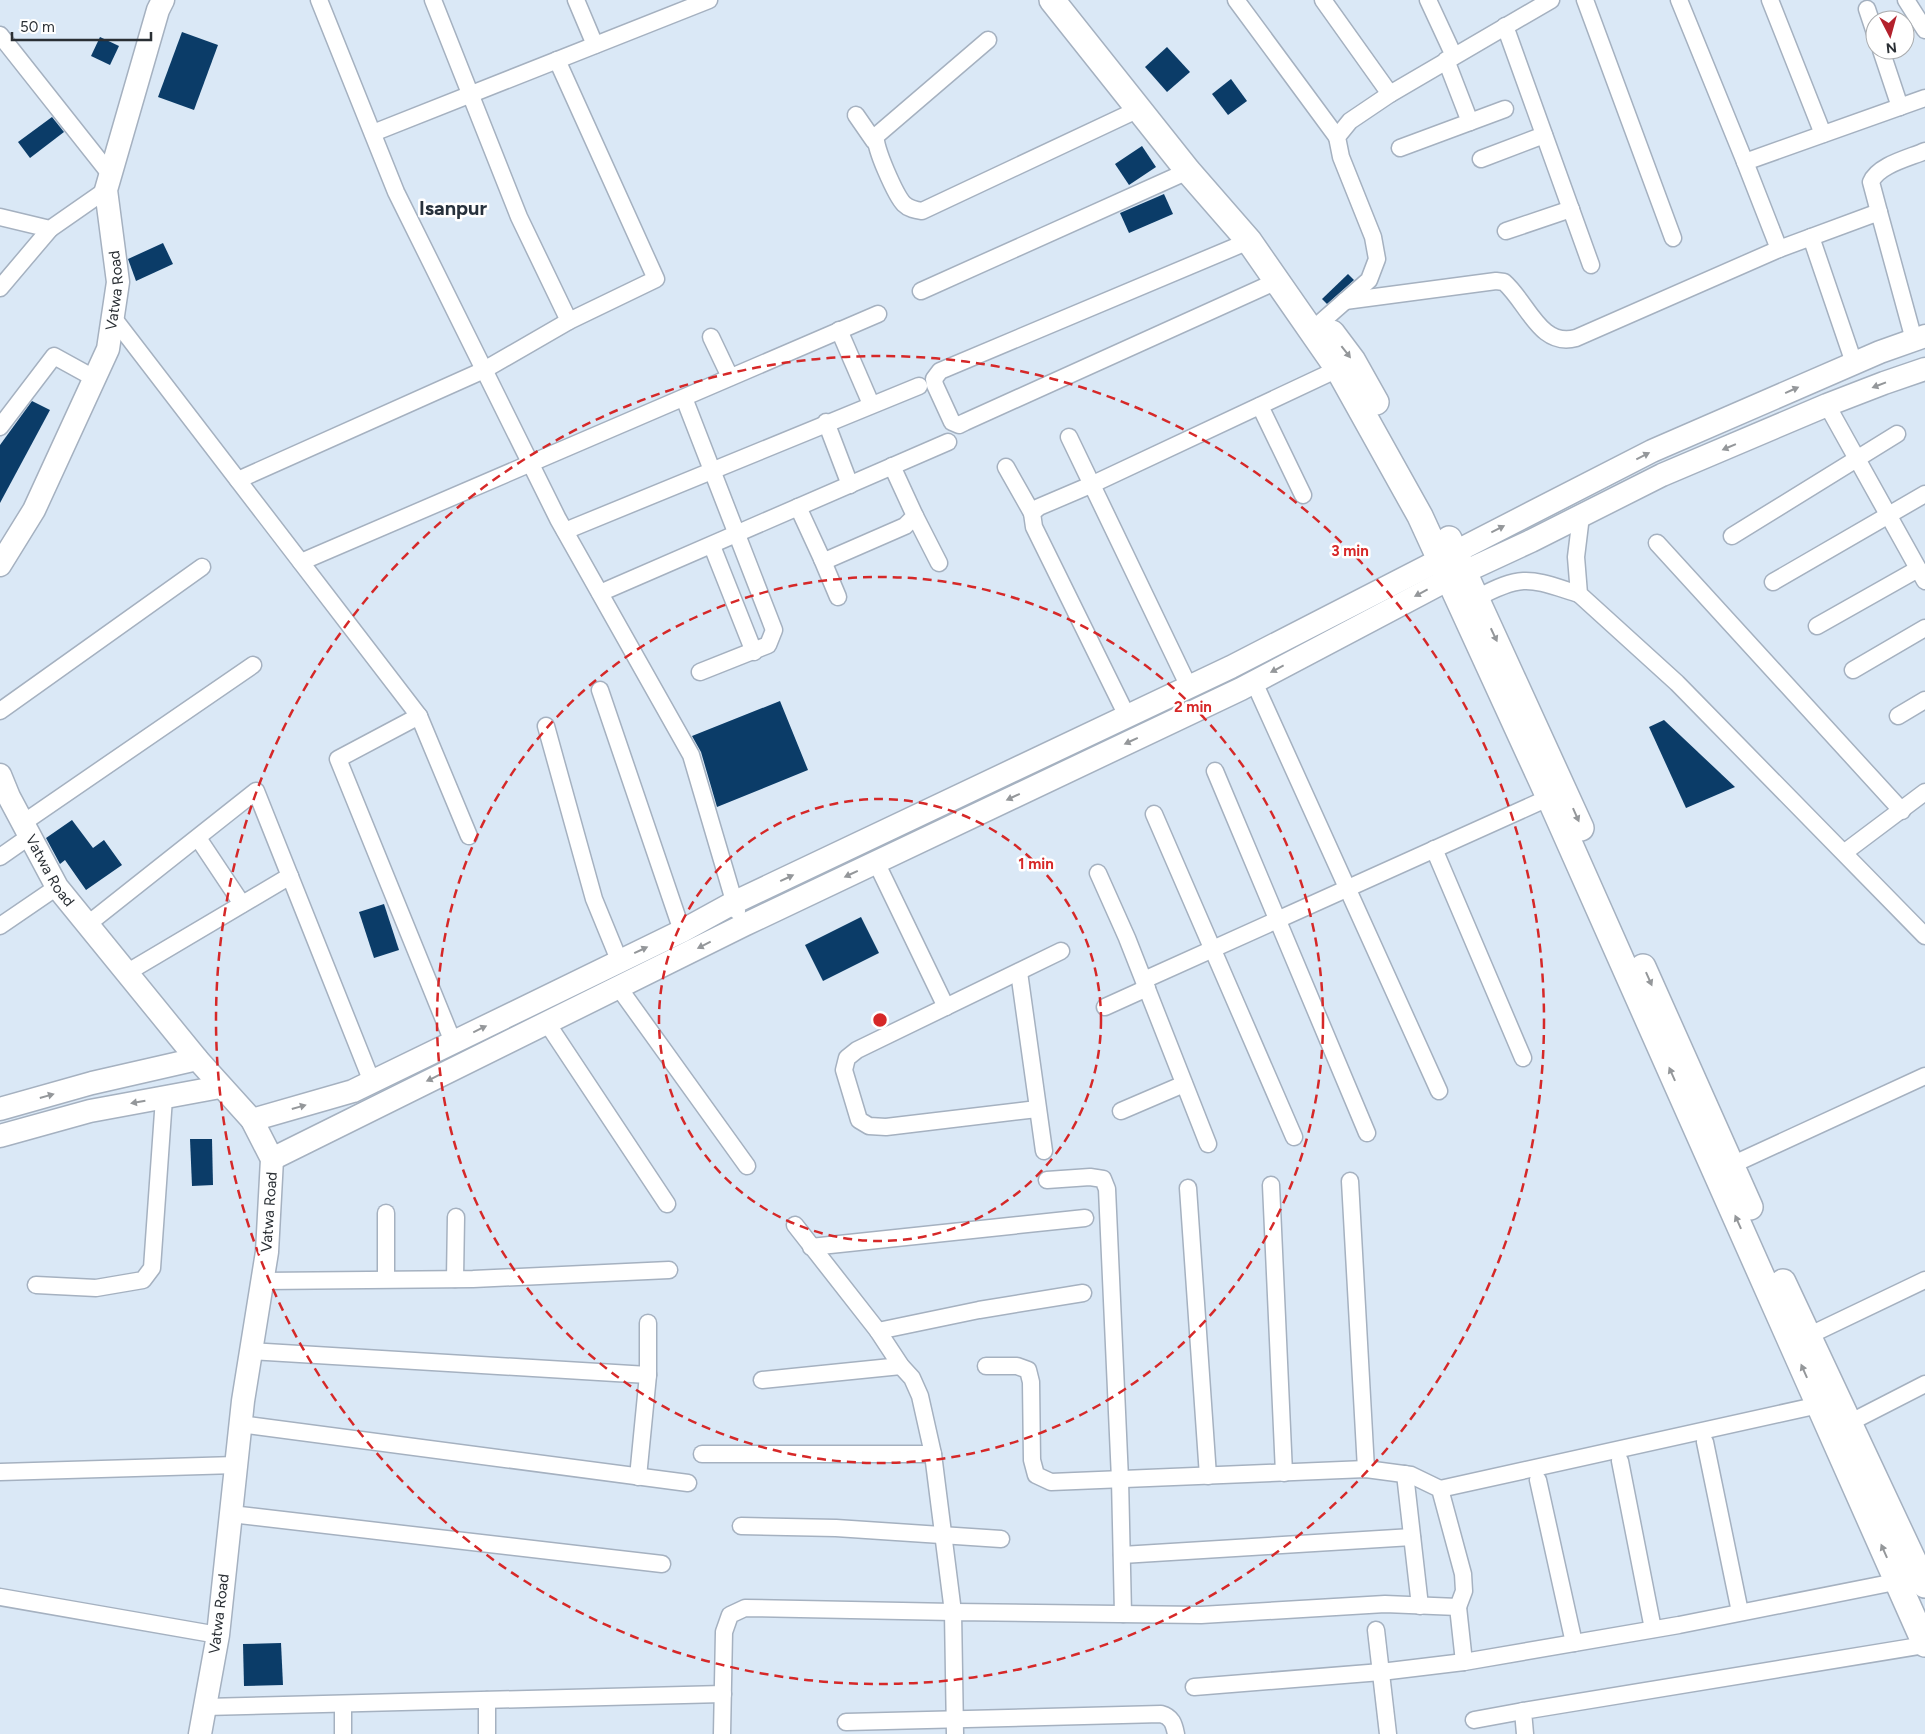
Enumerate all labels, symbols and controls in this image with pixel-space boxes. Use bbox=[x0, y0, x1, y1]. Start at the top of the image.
scale bar bbox=[12, 10, 151, 42]
north arrow bbox=[1865, 10, 1915, 60]
text: 50 m bbox=[20, 18, 55, 36]
text: N bbox=[1885, 38, 1898, 56]
district label: Isanpur bbox=[419, 196, 487, 220]
street label: Vatwa Road bbox=[102, 249, 127, 332]
one-way arrow bbox=[1341, 345, 1352, 358]
one-way arrow bbox=[1871, 381, 1886, 389]
one-way arrow bbox=[1785, 386, 1799, 394]
one-way arrow bbox=[1722, 443, 1736, 451]
one-way arrow bbox=[1636, 452, 1651, 460]
one-way arrow bbox=[1491, 525, 1505, 533]
text: 3 min bbox=[1331, 542, 1369, 560]
one-way arrow bbox=[1414, 589, 1428, 598]
one-way arrow bbox=[1490, 628, 1498, 642]
one-way arrow bbox=[1270, 665, 1285, 673]
text: 2 min bbox=[1174, 698, 1212, 716]
one-way arrow bbox=[1124, 737, 1138, 745]
one-way arrow bbox=[1006, 793, 1020, 801]
one-way arrow bbox=[1572, 808, 1580, 822]
street label: Vatwa Road bbox=[22, 832, 78, 910]
text: 1 min bbox=[1018, 855, 1054, 873]
one-way arrow bbox=[844, 870, 858, 878]
one-way arrow bbox=[780, 874, 794, 882]
one-way arrow bbox=[697, 940, 712, 949]
one-way arrow bbox=[634, 945, 648, 953]
one-way arrow bbox=[1645, 972, 1653, 986]
centre of rings bbox=[871, 1011, 889, 1029]
one-way arrow bbox=[473, 1025, 487, 1033]
one-way arrow bbox=[1667, 1067, 1675, 1081]
one-way arrow bbox=[426, 1075, 440, 1083]
one-way arrow bbox=[39, 1092, 54, 1100]
one-way arrow bbox=[130, 1099, 146, 1107]
one-way arrow bbox=[291, 1102, 306, 1110]
street label: Vatwa Road bbox=[257, 1171, 281, 1253]
one-way arrow bbox=[1733, 1215, 1741, 1229]
one-way arrow bbox=[1799, 1364, 1807, 1378]
one-way arrow bbox=[1879, 1544, 1887, 1558]
street label: Vatwa Road bbox=[205, 1573, 233, 1655]

